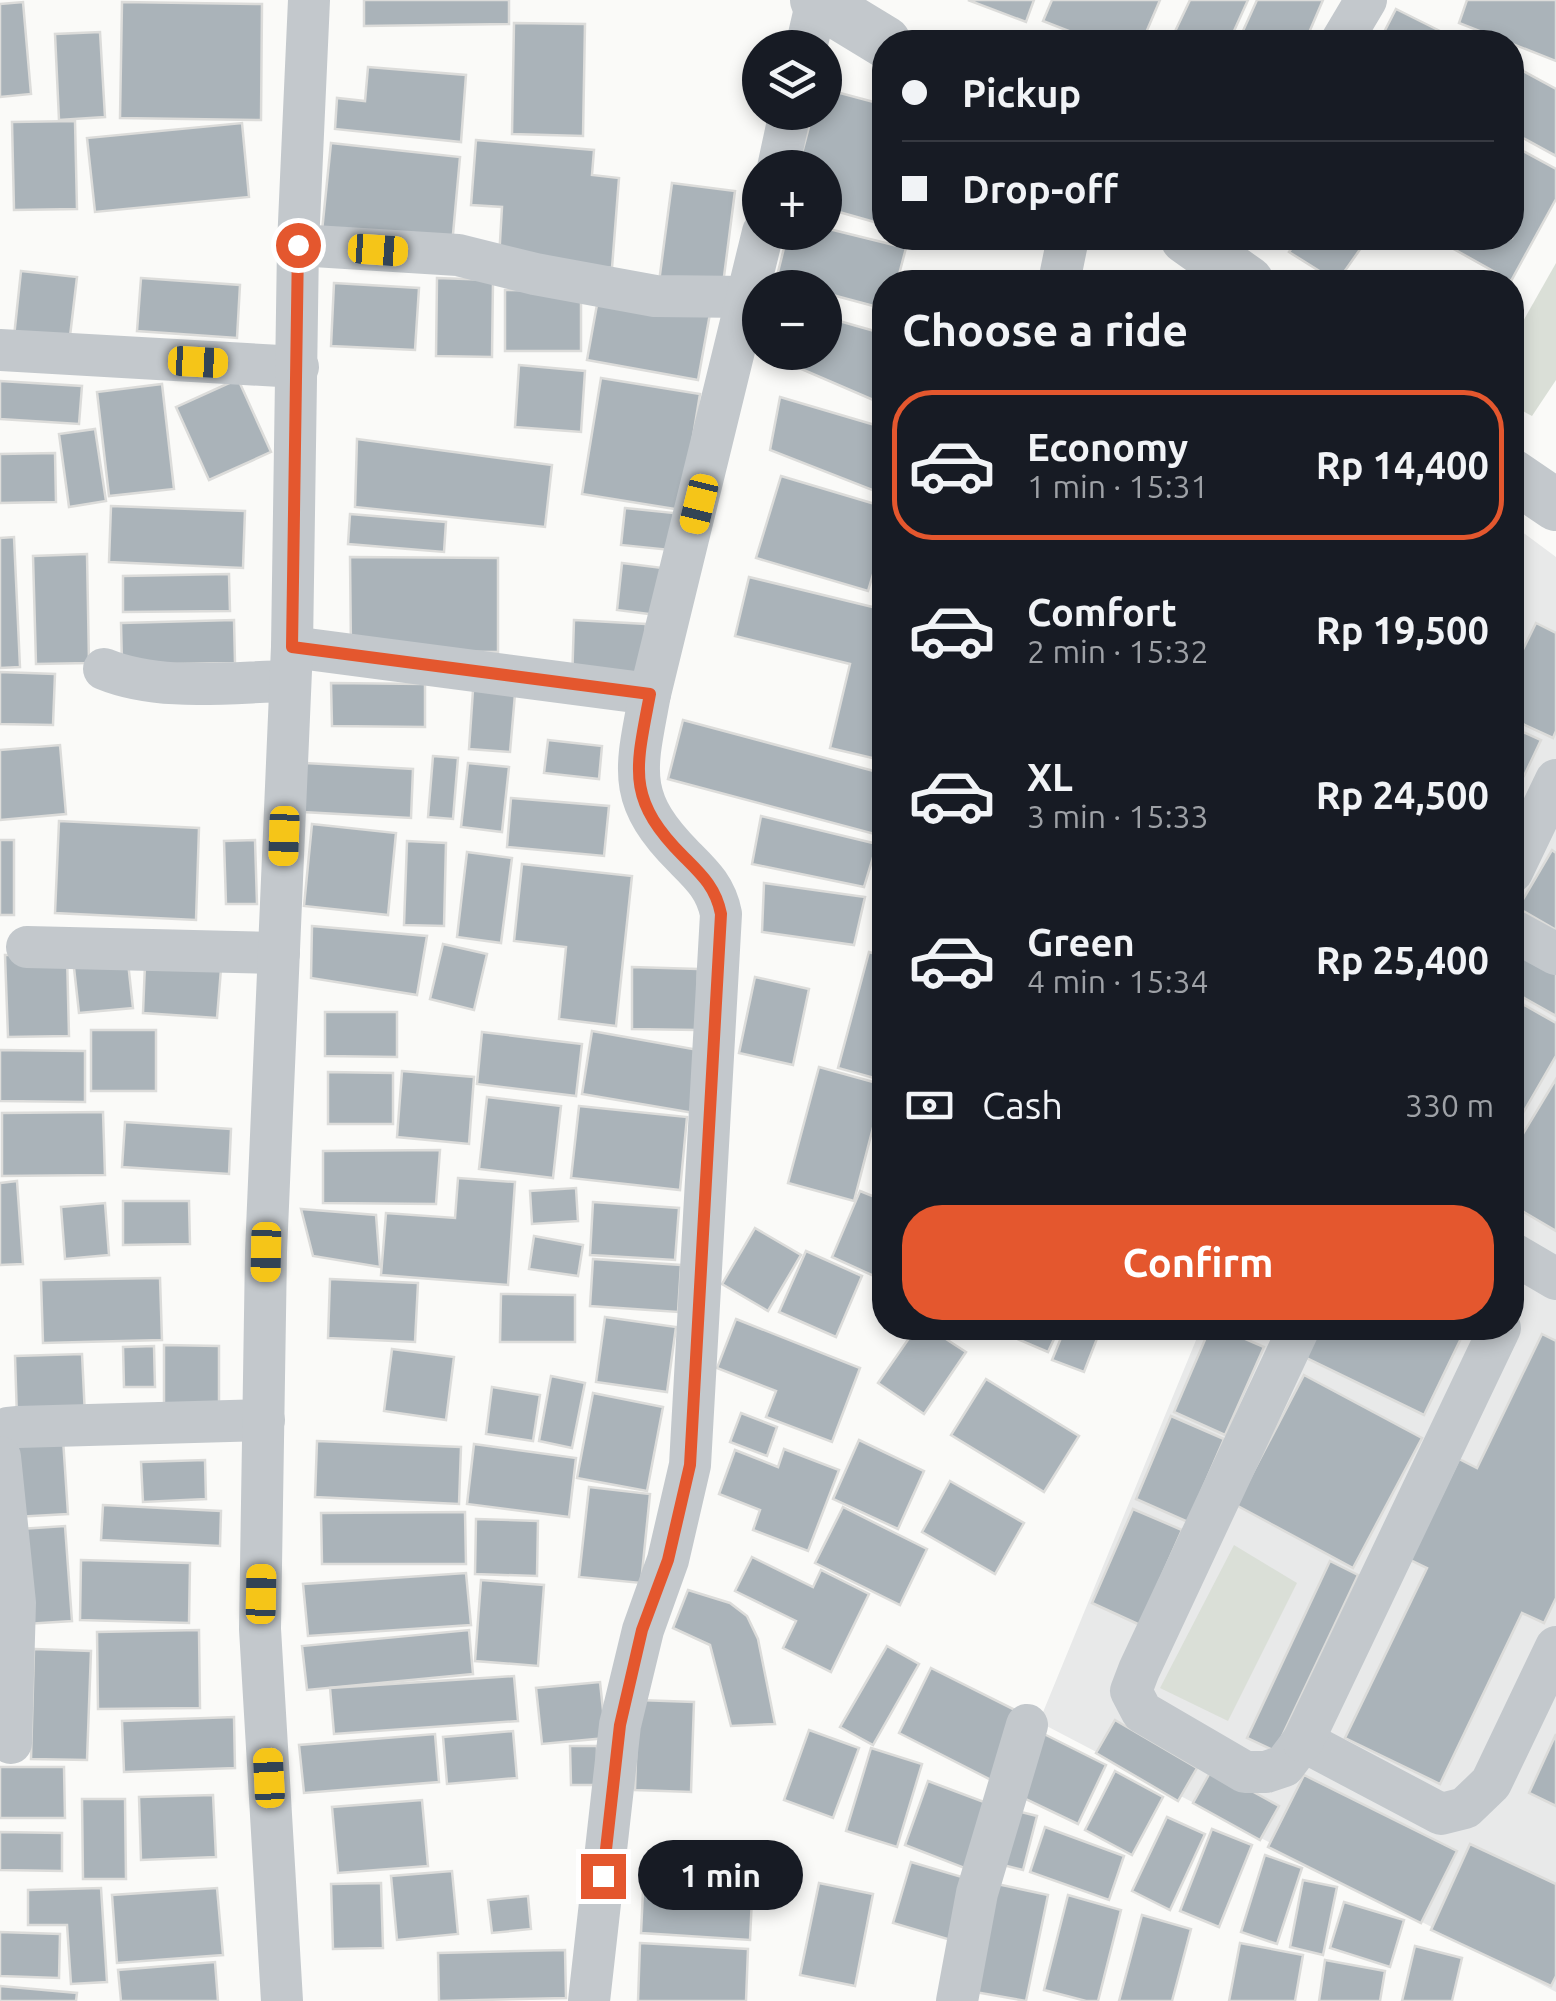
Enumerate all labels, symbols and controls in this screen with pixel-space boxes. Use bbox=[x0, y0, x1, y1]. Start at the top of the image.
map controls bbox=[742, 30, 842, 370]
button: layers bbox=[742, 30, 842, 130]
text: Pickup bbox=[962, 72, 1081, 114]
button: + bbox=[742, 150, 842, 250]
text: Drop-off bbox=[962, 168, 1118, 210]
route start bbox=[276, 223, 321, 268]
car bbox=[347, 233, 409, 267]
button: − bbox=[742, 270, 842, 370]
text: Choose a ride bbox=[902, 304, 1188, 355]
car bbox=[167, 345, 229, 379]
icon: car bbox=[907, 420, 997, 510]
text: Economy bbox=[1027, 426, 1188, 468]
text: Rp 14,400 bbox=[1316, 444, 1489, 486]
text: 1 min · 15:31 bbox=[1027, 468, 1209, 504]
car bbox=[677, 471, 721, 537]
icon: car bbox=[907, 585, 997, 675]
text: Comfort bbox=[1027, 591, 1177, 633]
text: Rp 19,500 bbox=[1316, 609, 1489, 651]
text: 2 min · 15:32 bbox=[1027, 633, 1209, 669]
icon: car bbox=[907, 750, 997, 840]
text: XL bbox=[1027, 756, 1073, 798]
text: Rp 24,500 bbox=[1316, 774, 1489, 816]
text: 3 min · 15:33 bbox=[1027, 798, 1209, 834]
car bbox=[268, 805, 300, 867]
icon: car bbox=[907, 915, 997, 1005]
text: Green bbox=[1027, 921, 1135, 963]
text: Rp 25,400 bbox=[1316, 939, 1489, 981]
text: 4 min · 15:34 bbox=[1027, 963, 1209, 999]
icon: cash bbox=[902, 1078, 957, 1133]
text: Cash bbox=[982, 1084, 1063, 1126]
text: 330 m bbox=[1405, 1087, 1494, 1123]
button: Confirm bbox=[902, 1205, 1494, 1320]
car bbox=[250, 1222, 282, 1282]
car bbox=[245, 1564, 277, 1624]
car bbox=[252, 1747, 286, 1809]
callout: 1 min bbox=[638, 1841, 803, 1911]
route end bbox=[581, 1854, 626, 1899]
text: 1 min bbox=[680, 1857, 761, 1893]

